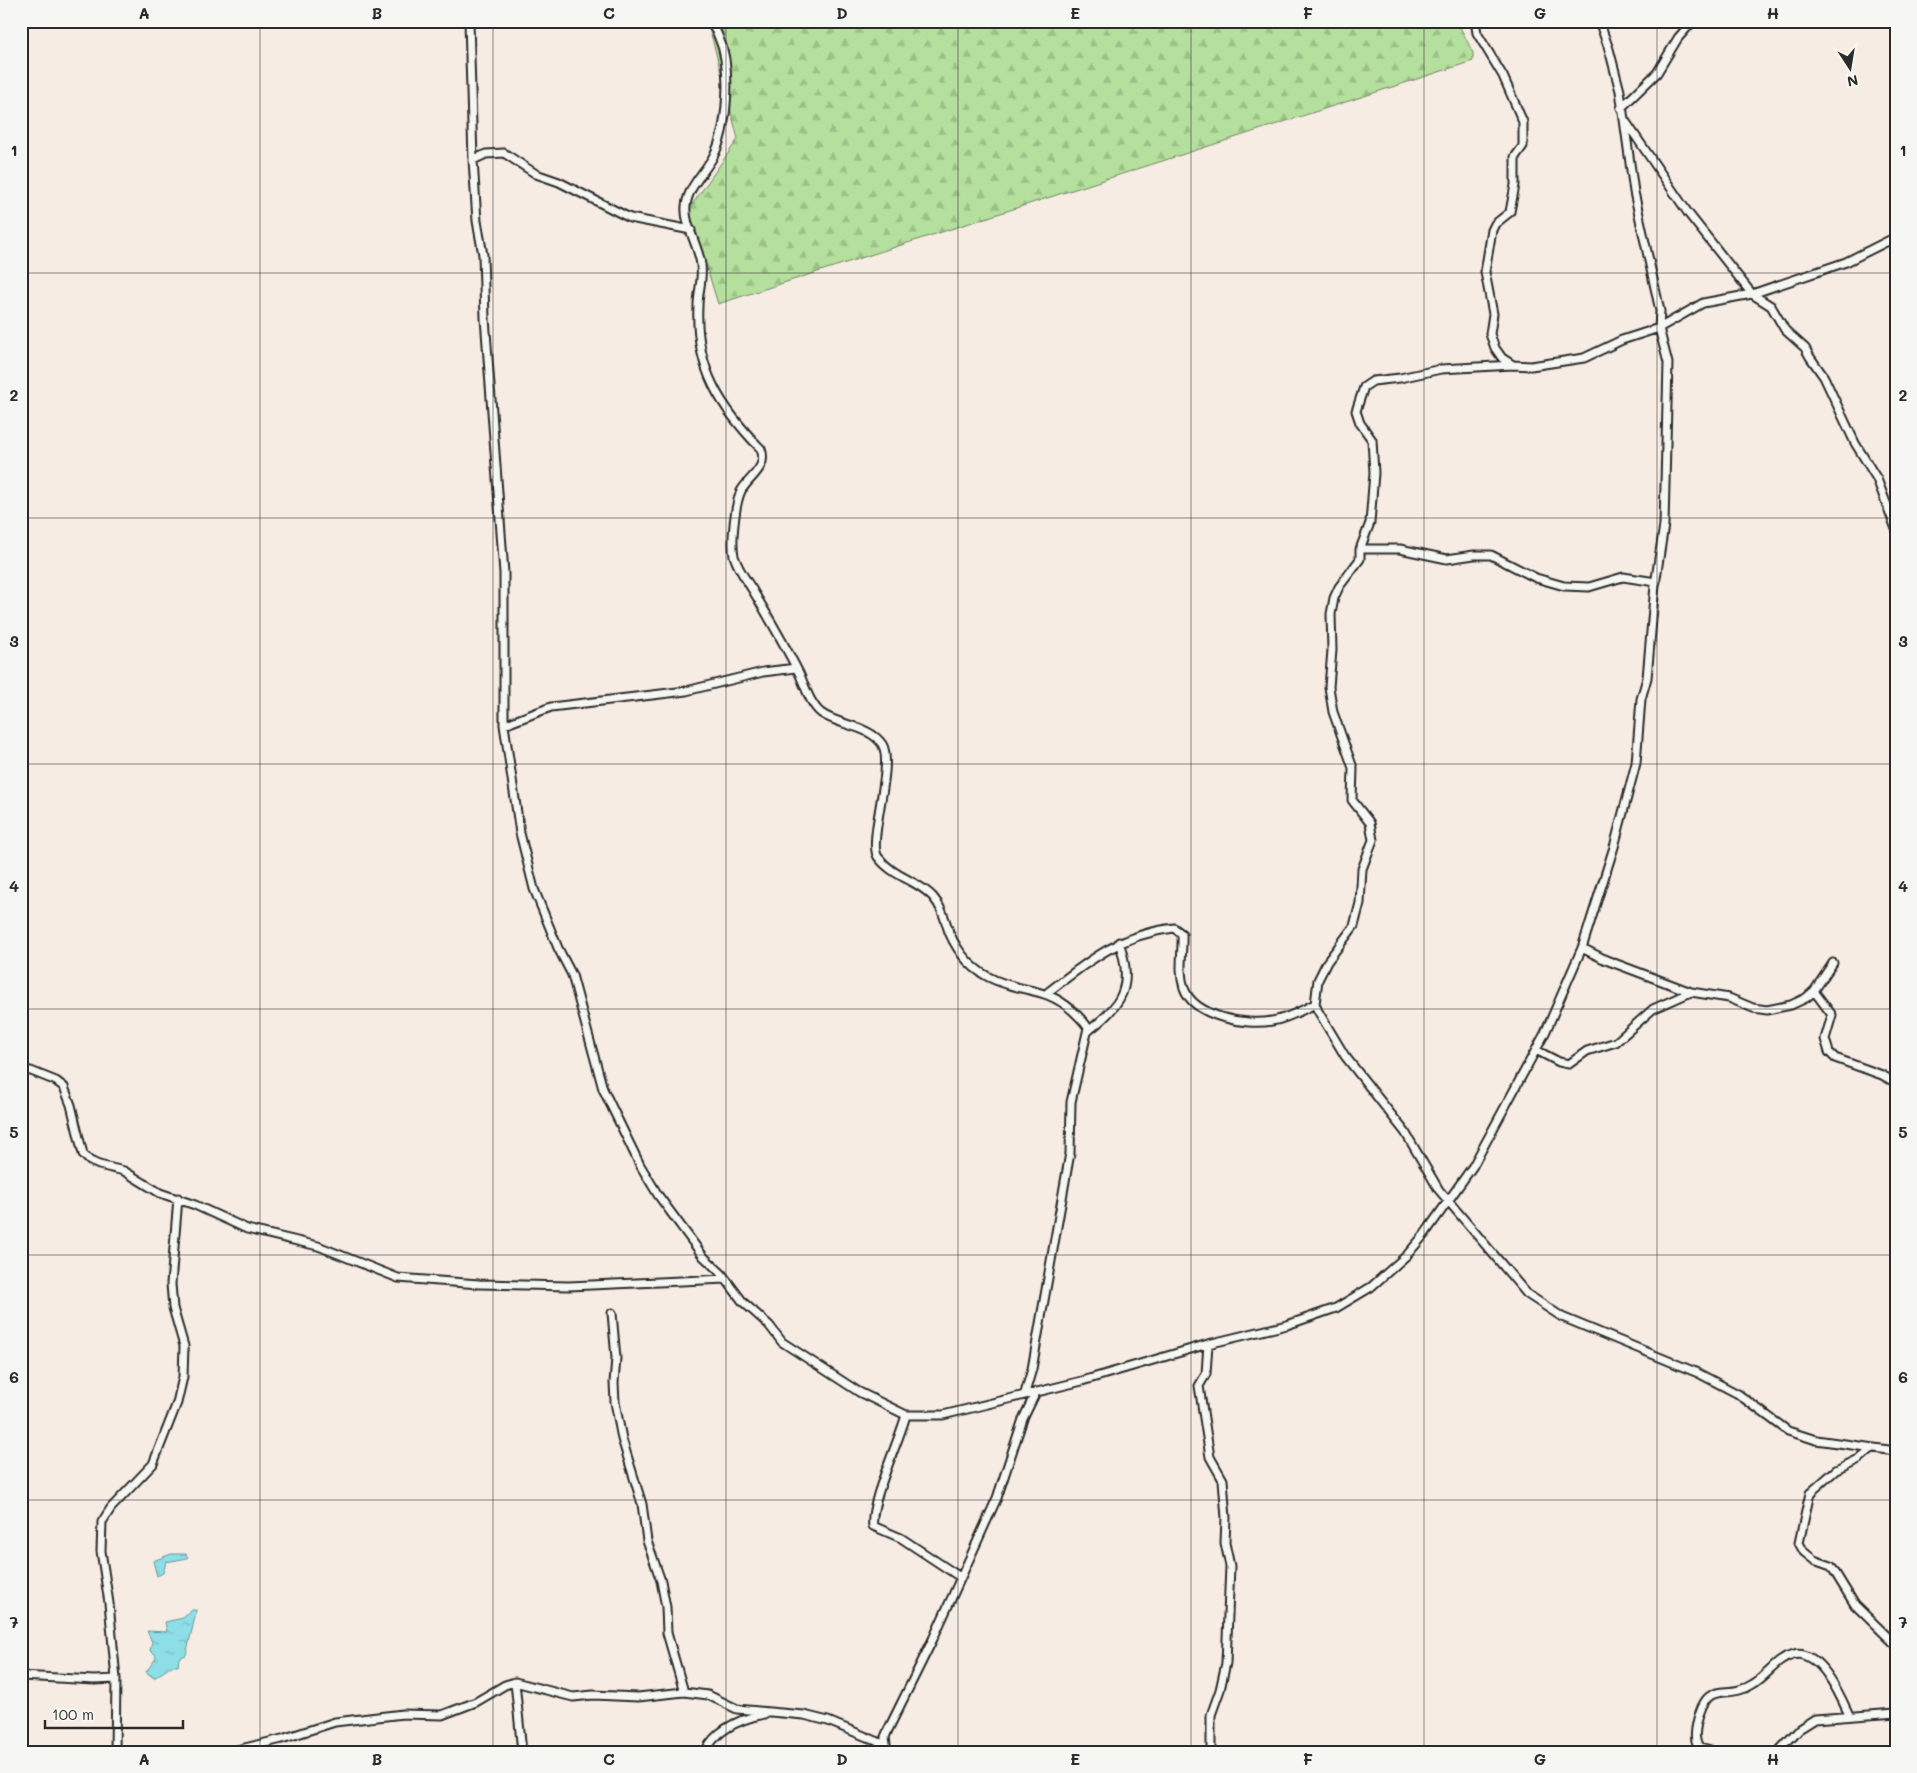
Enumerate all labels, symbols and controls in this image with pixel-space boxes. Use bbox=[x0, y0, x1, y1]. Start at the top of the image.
text: A bbox=[138, 2, 150, 23]
text: B bbox=[372, 2, 382, 23]
text: C bbox=[603, 2, 615, 23]
text: D bbox=[836, 2, 848, 23]
text: E bbox=[1070, 2, 1080, 23]
text: F bbox=[1303, 2, 1313, 23]
text: G bbox=[1534, 2, 1546, 23]
text: H bbox=[1767, 2, 1779, 23]
north arrow bbox=[1824, 42, 1874, 92]
text: N bbox=[1846, 71, 1860, 92]
text: 1 bbox=[10, 139, 18, 160]
text: 1 bbox=[1899, 139, 1907, 160]
text: 2 bbox=[10, 384, 19, 405]
text: 2 bbox=[1899, 384, 1908, 405]
text: 3 bbox=[9, 630, 19, 651]
text: 3 bbox=[1898, 630, 1908, 651]
text: 4 bbox=[9, 875, 19, 896]
text: 4 bbox=[1898, 875, 1908, 896]
text: 5 bbox=[9, 1121, 19, 1142]
text: 5 bbox=[1898, 1121, 1908, 1142]
text: 6 bbox=[9, 1366, 19, 1387]
text: 6 bbox=[1898, 1366, 1908, 1387]
text: 7 bbox=[10, 1611, 19, 1632]
text: 7 bbox=[1899, 1611, 1908, 1632]
scale bar bbox=[45, 1698, 182, 1730]
text: 100 m bbox=[52, 1704, 94, 1724]
text: A bbox=[138, 1748, 150, 1769]
text: B bbox=[372, 1748, 382, 1769]
text: C bbox=[603, 1748, 615, 1769]
text: D bbox=[836, 1748, 848, 1769]
text: E bbox=[1070, 1748, 1080, 1769]
text: F bbox=[1303, 1748, 1313, 1769]
text: G bbox=[1534, 1748, 1546, 1769]
text: H bbox=[1767, 1748, 1779, 1769]

